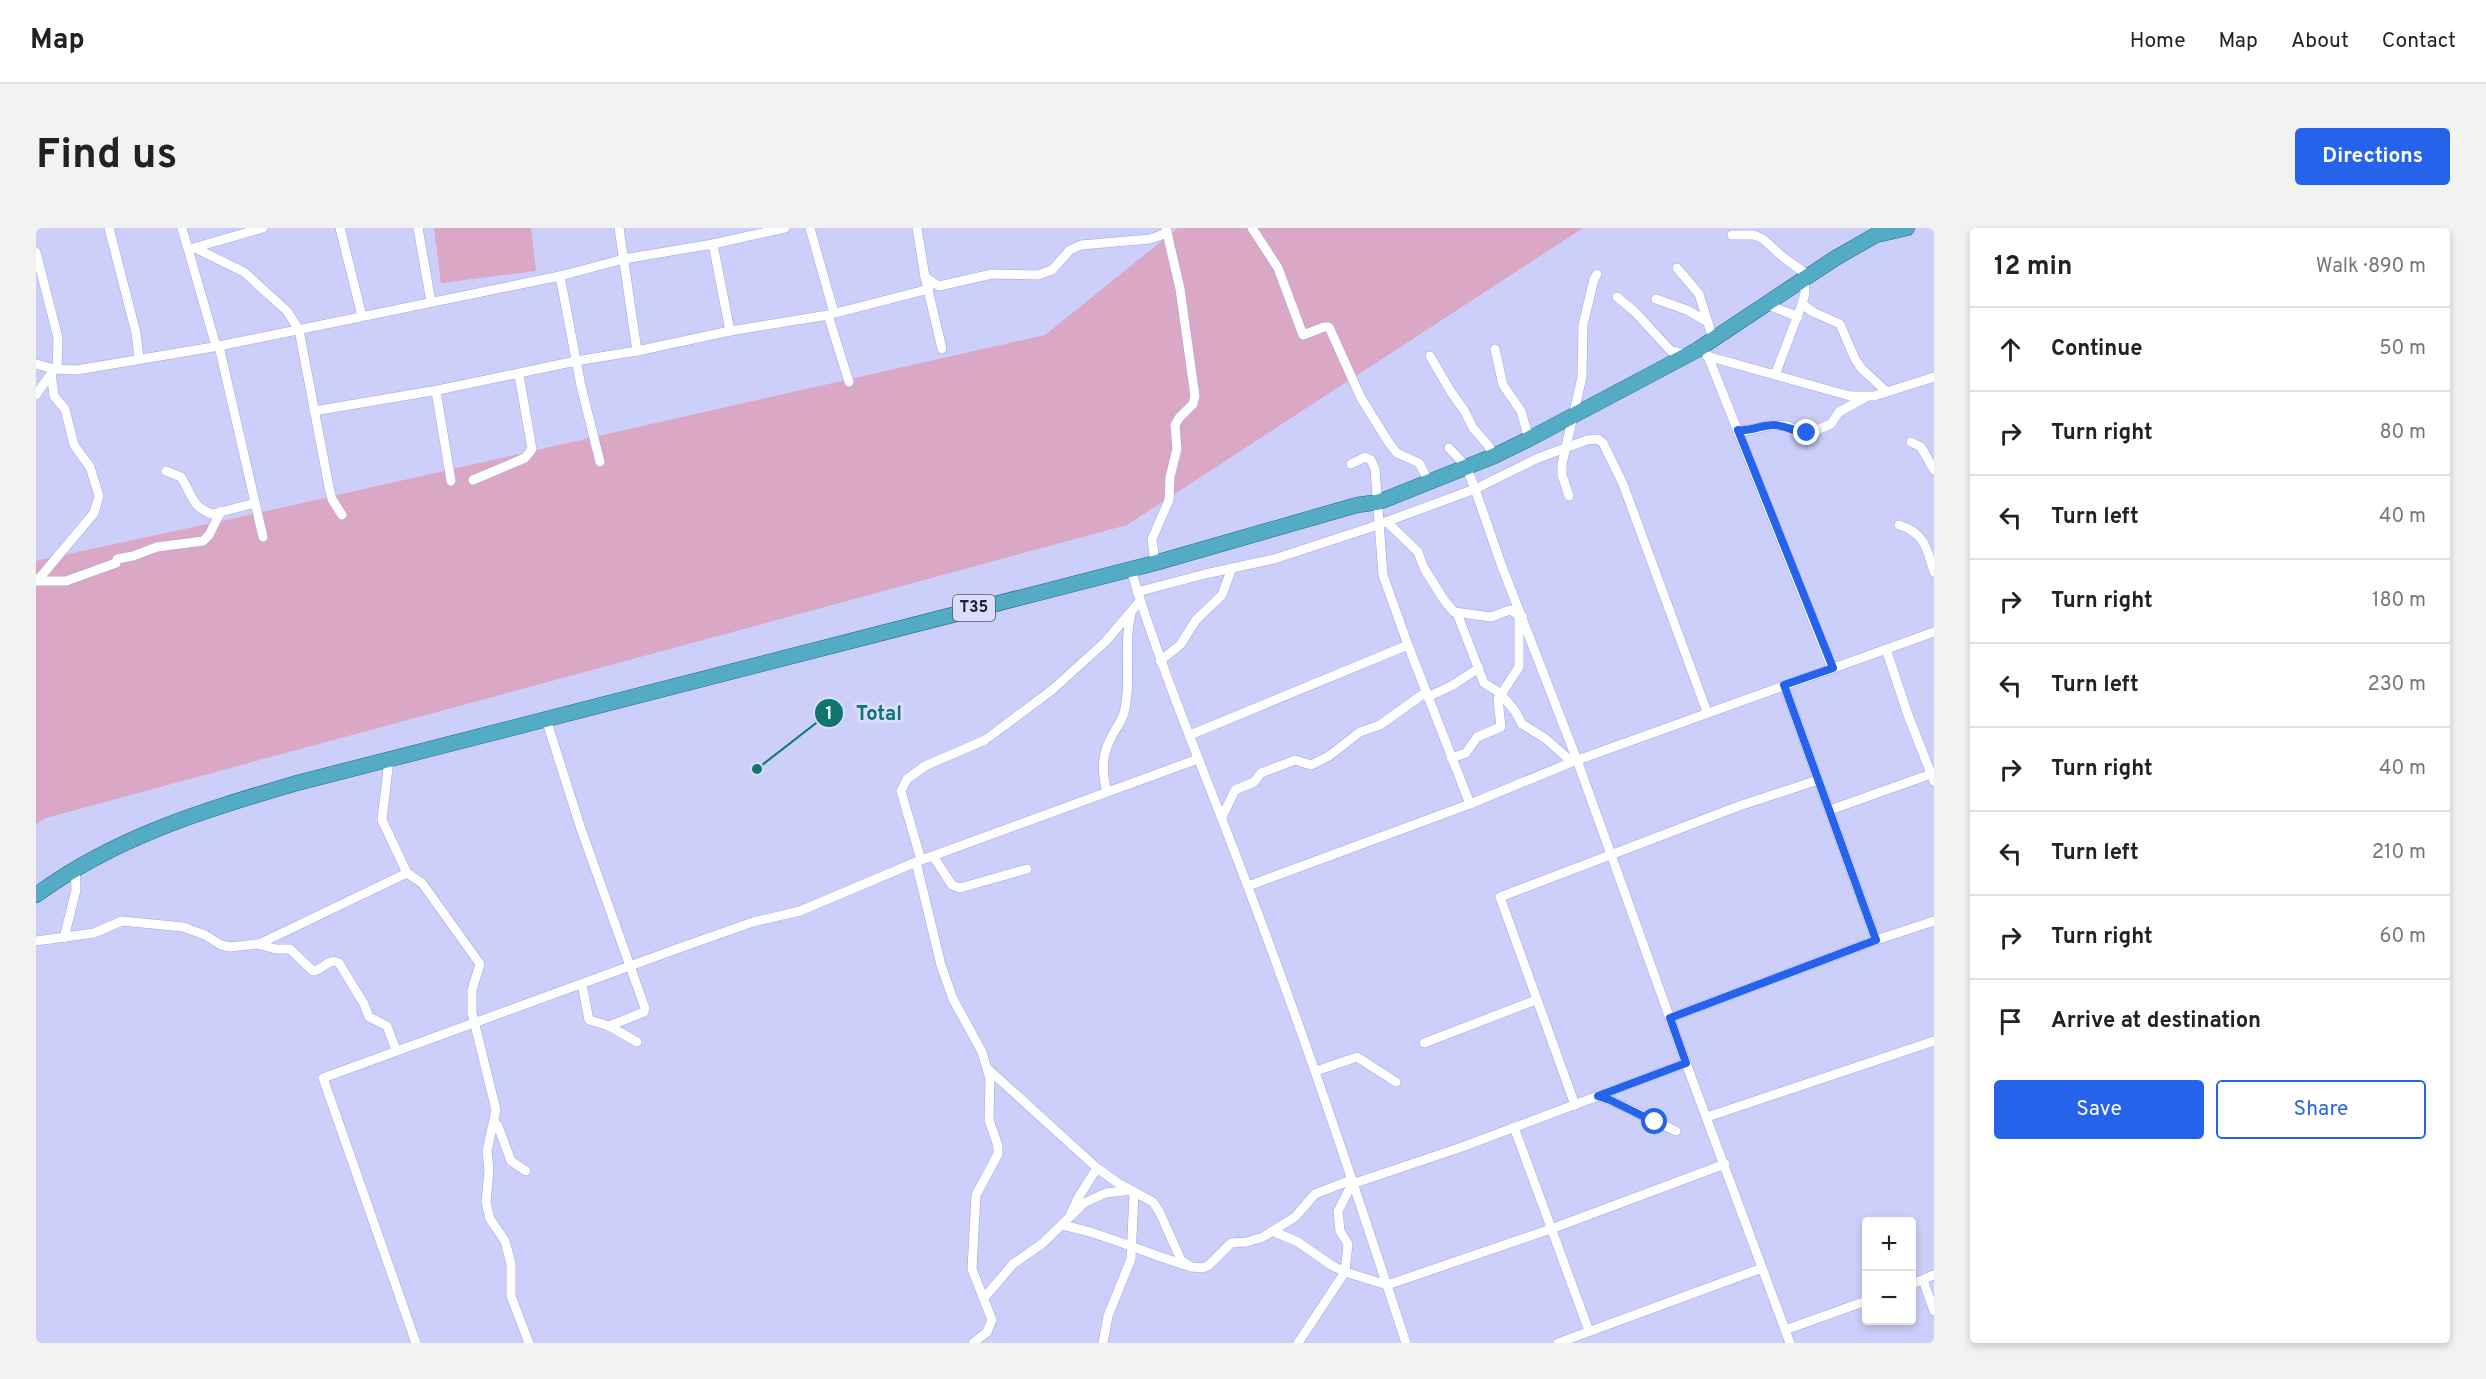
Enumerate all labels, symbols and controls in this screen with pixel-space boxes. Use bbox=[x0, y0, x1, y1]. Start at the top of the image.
text: Map bbox=[30, 23, 85, 59]
text: Home bbox=[2130, 28, 2186, 55]
text: Map bbox=[2219, 28, 2258, 55]
text: About bbox=[2291, 28, 2349, 55]
text: Contact bbox=[2382, 28, 2456, 55]
button: Directions bbox=[2295, 128, 2450, 185]
text: Find us bbox=[36, 130, 177, 183]
text: 12 min bbox=[1994, 251, 2072, 284]
text: Walk · 890 m bbox=[2316, 254, 2426, 280]
icon: ahead bbox=[1994, 333, 2027, 366]
text: Continue bbox=[2051, 336, 2142, 363]
text: 50 m bbox=[2379, 336, 2426, 362]
icon: right bbox=[1994, 417, 2027, 450]
route end bbox=[1793, 419, 1819, 445]
text: Turn right bbox=[2051, 420, 2153, 447]
text: 80 m bbox=[2380, 420, 2426, 446]
icon: left bbox=[1994, 501, 2027, 534]
text: Turn left bbox=[2051, 504, 2139, 531]
text: 40 m bbox=[2379, 504, 2426, 530]
icon: right bbox=[1994, 585, 2027, 618]
text: Turn right bbox=[2051, 588, 2153, 615]
text: 180 m bbox=[2372, 588, 2426, 614]
road number: T35 bbox=[953, 595, 995, 621]
icon: left bbox=[1994, 669, 2027, 702]
text: Turn left bbox=[2051, 672, 2139, 699]
text: 230 m bbox=[2367, 672, 2426, 698]
callout: Total bbox=[814, 694, 914, 732]
text: Total bbox=[856, 702, 902, 728]
text: 1 bbox=[825, 703, 833, 726]
icon: right bbox=[1994, 753, 2027, 786]
text: Turn right bbox=[2051, 756, 2153, 783]
text: 40 m bbox=[2379, 756, 2426, 782]
icon: left bbox=[1994, 837, 2027, 870]
text: Turn left bbox=[2051, 840, 2139, 867]
text: 210 m bbox=[2372, 840, 2426, 866]
icon: right bbox=[1994, 921, 2027, 954]
text: Turn right bbox=[2051, 924, 2153, 951]
text: 60 m bbox=[2380, 924, 2426, 950]
icon: arrive bbox=[1994, 1005, 2027, 1038]
text: Arrive at destination bbox=[2051, 1008, 2261, 1035]
button: Save bbox=[1994, 1080, 2204, 1139]
button: Share bbox=[2216, 1080, 2426, 1139]
route start bbox=[1641, 1108, 1667, 1134]
map controls bbox=[1862, 1217, 1916, 1325]
button: + bbox=[1862, 1217, 1916, 1271]
button: − bbox=[1862, 1271, 1916, 1325]

